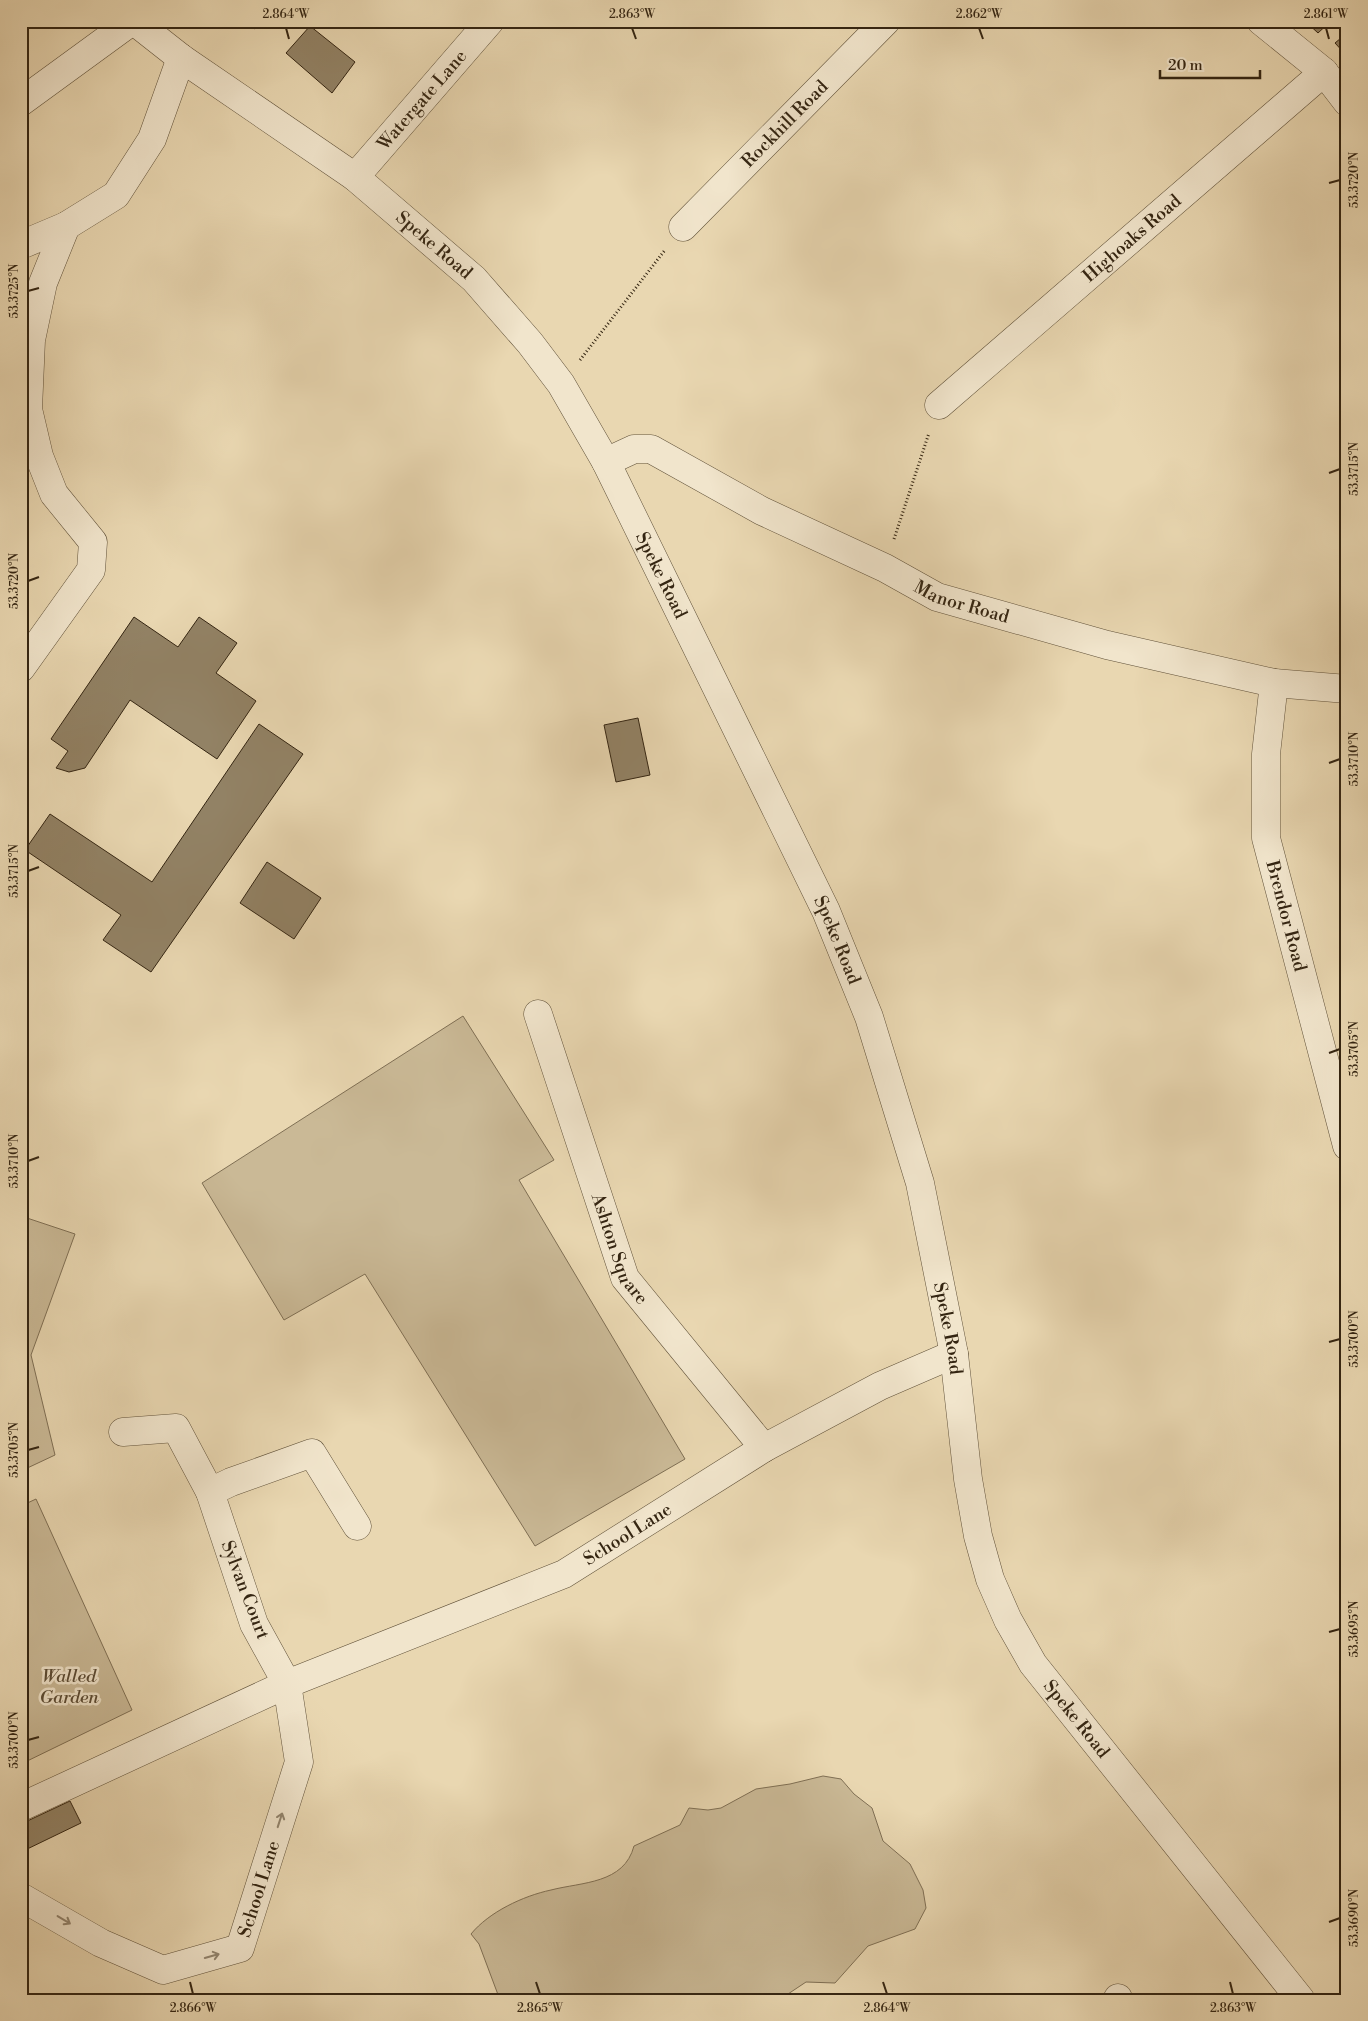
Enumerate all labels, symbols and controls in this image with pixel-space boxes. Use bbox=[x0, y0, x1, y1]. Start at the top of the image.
text: 2.864°W bbox=[263, 7, 311, 22]
text: 2.863°W bbox=[609, 7, 656, 22]
text: 2.862°W bbox=[956, 7, 1003, 22]
text: 2.861°W bbox=[1304, 7, 1349, 22]
street label: Watergate Lane bbox=[371, 45, 472, 156]
scale bar bbox=[1160, 48, 1260, 80]
text: 20 m bbox=[1168, 56, 1203, 75]
street label: Rockhill Road bbox=[737, 75, 833, 172]
text: 53.3720°N bbox=[1347, 152, 1362, 208]
street label: Highoaks Road bbox=[1078, 189, 1187, 287]
street label: Speke Road bbox=[391, 206, 478, 285]
text: 53.3725°N bbox=[7, 263, 22, 318]
text: 53.3715°N bbox=[1347, 442, 1362, 496]
street label: Speke Road bbox=[631, 528, 693, 623]
text: 53.3720°N bbox=[7, 553, 22, 609]
street label: Manor Road bbox=[910, 575, 1013, 629]
text: 53.3710°N bbox=[1347, 732, 1362, 786]
text: 53.3715°N bbox=[7, 844, 22, 898]
street label: Brendor Road bbox=[1261, 857, 1312, 975]
street label: Speke Road bbox=[809, 892, 866, 988]
text: 53.3705°N bbox=[1347, 1021, 1362, 1077]
text: 53.3710°N bbox=[7, 1134, 22, 1188]
street label: Ashton Square bbox=[586, 1189, 653, 1309]
street label: Speke Road bbox=[928, 1280, 968, 1377]
text: 53.3700°N bbox=[1347, 1310, 1362, 1368]
text: 53.3705°N bbox=[7, 1422, 22, 1478]
street label: School Lane bbox=[579, 1498, 676, 1571]
street label: Sylvan Court bbox=[216, 1537, 275, 1643]
text: 53.3695°N bbox=[1347, 1600, 1362, 1658]
park label: Walled Garden bbox=[39, 1665, 99, 1709]
street label: Speke Road bbox=[1039, 1675, 1115, 1763]
text: 53.3700°N bbox=[7, 1711, 22, 1769]
one-way arrow bbox=[276, 1813, 285, 1829]
street label: School Lane bbox=[233, 1838, 285, 1940]
text: 53.3690°N bbox=[1347, 1889, 1362, 1947]
one-way arrow bbox=[56, 1916, 70, 1926]
one-way arrow bbox=[204, 1950, 220, 1960]
text: 2.866°W bbox=[170, 2001, 217, 2016]
text: 2.865°W bbox=[517, 2001, 564, 2016]
text: 2.864°W bbox=[864, 2001, 912, 2016]
text: 2.863°W bbox=[1210, 2001, 1257, 2016]

